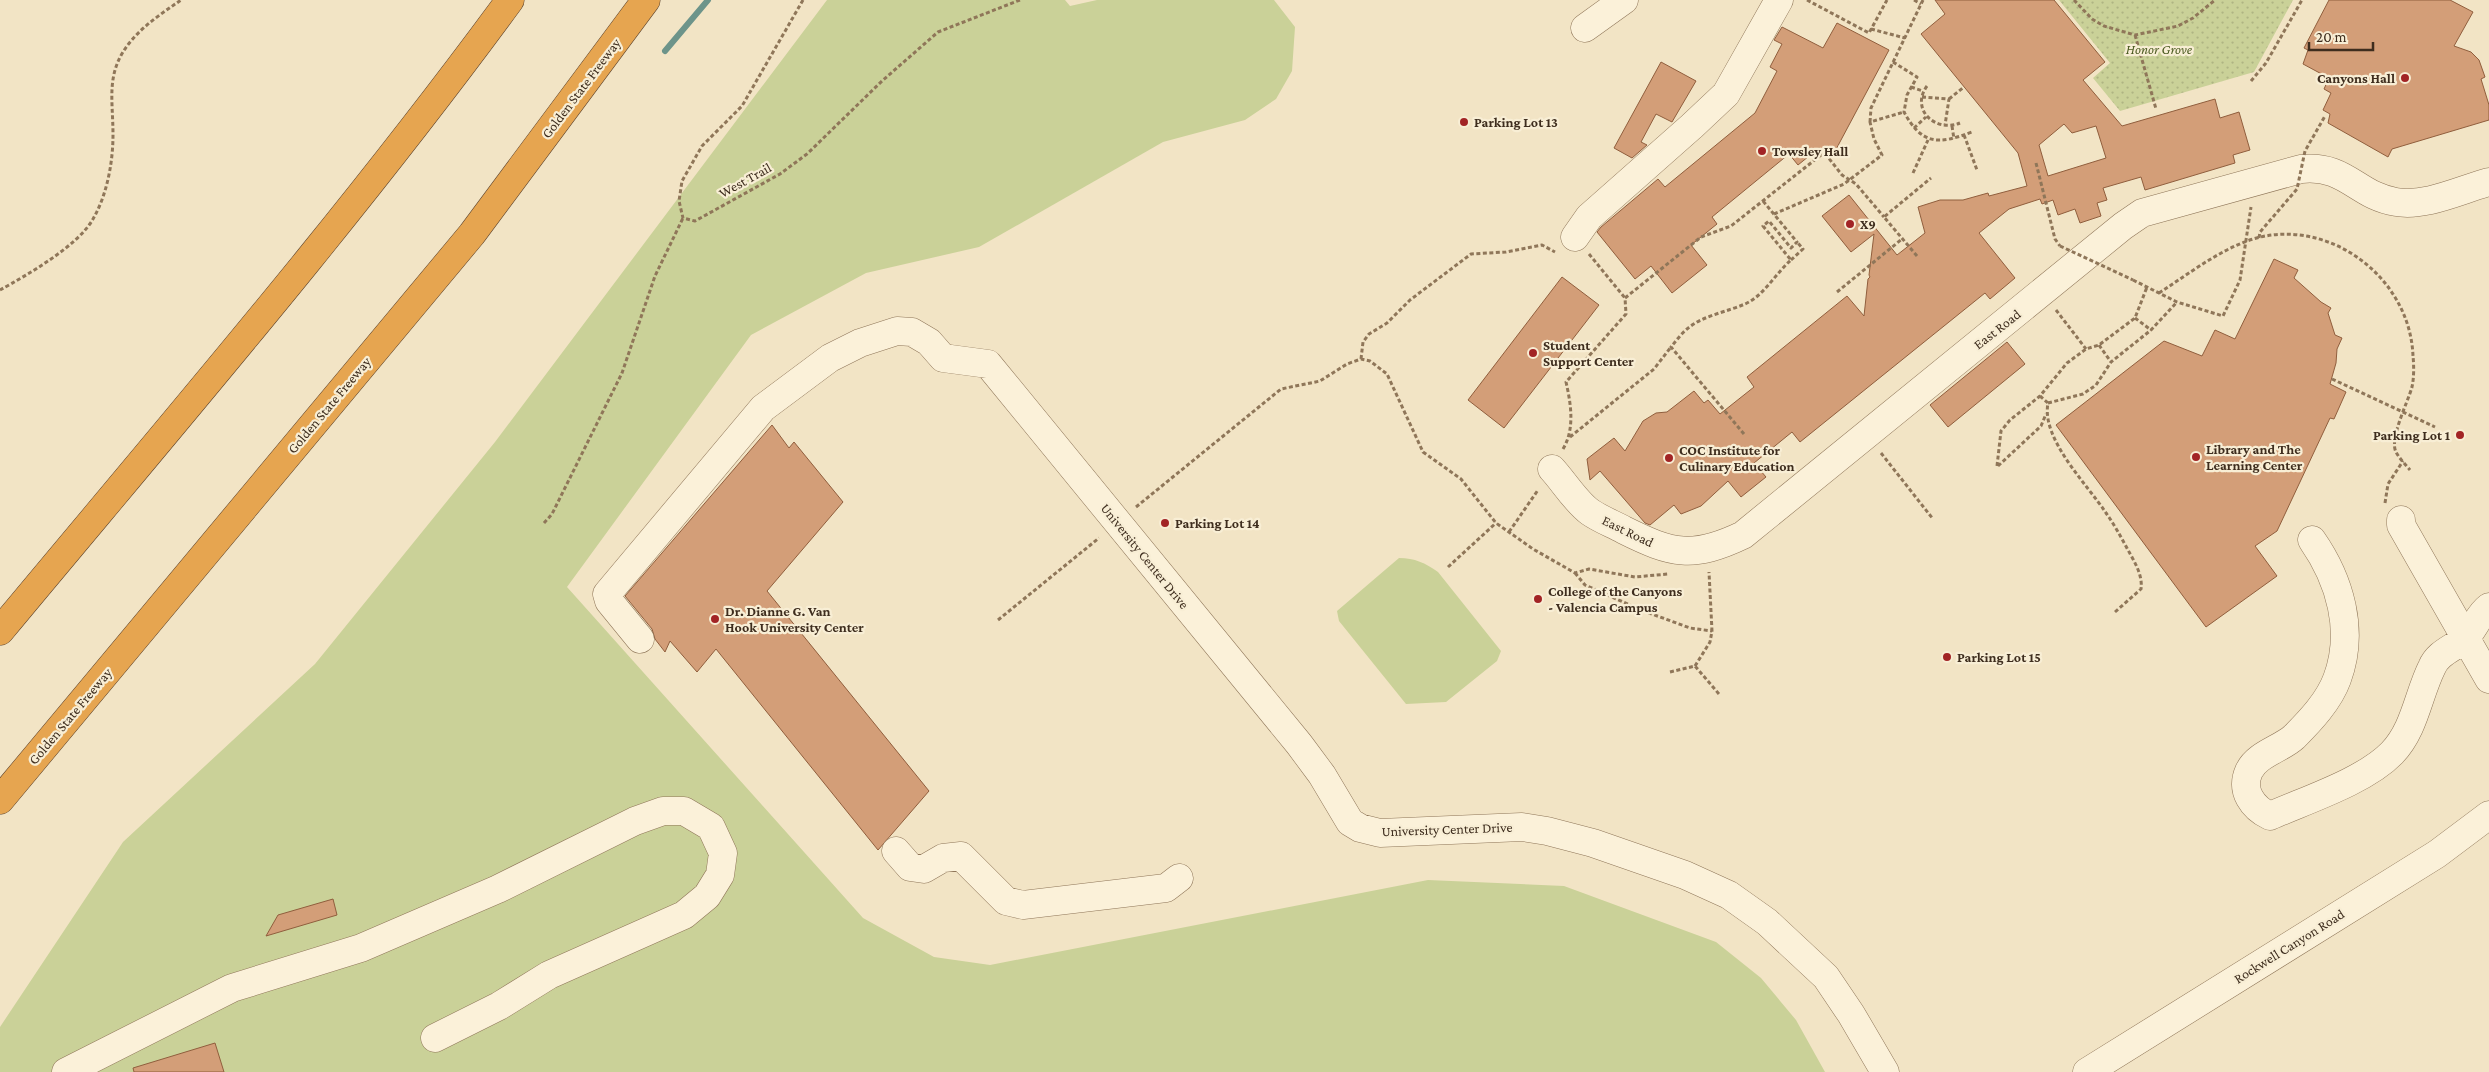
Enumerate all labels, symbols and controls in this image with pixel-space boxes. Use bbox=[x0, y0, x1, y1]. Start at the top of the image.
scale bar bbox=[2309, 20, 2373, 52]
text: 20 m bbox=[2316, 29, 2347, 45]
street label: Golden State Freeway bbox=[538, 34, 624, 141]
park label: Honor Grove bbox=[2126, 41, 2193, 57]
place label: Canyons Hall bbox=[2317, 70, 2395, 86]
marker: Canyons Hall bbox=[2399, 72, 2411, 84]
place label: Parking Lot 13 bbox=[1474, 114, 1558, 130]
marker: Parking Lot 13 bbox=[1458, 116, 1470, 128]
place label: Towsley Hall bbox=[1772, 143, 1848, 159]
marker: Towsley Hall bbox=[1756, 145, 1768, 157]
street label: West Trail bbox=[716, 159, 774, 201]
place label: X9 bbox=[1860, 216, 1876, 232]
marker: X9 bbox=[1844, 218, 1856, 230]
street label: East Road bbox=[1970, 305, 2024, 352]
place label: Student Support Center bbox=[1543, 337, 1634, 369]
marker: Student Support Center bbox=[1527, 347, 1539, 359]
street label: Golden State Freeway bbox=[284, 353, 374, 456]
place label: Parking Lot 1 bbox=[2373, 427, 2450, 443]
marker: Parking Lot 1 bbox=[2454, 429, 2466, 441]
place label: Library and The Learning Center bbox=[2206, 441, 2303, 473]
place label: COC Institute for Culinary Education bbox=[1679, 442, 1795, 474]
marker: Library and The Learning Center bbox=[2190, 451, 2202, 463]
marker: COC Institute for Culinary Education bbox=[1663, 452, 1675, 464]
street label: University Center Drive bbox=[1098, 500, 1192, 612]
street label: East Road bbox=[1600, 512, 1657, 551]
place label: Parking Lot 14 bbox=[1175, 515, 1260, 531]
marker: Parking Lot 14 bbox=[1159, 517, 1171, 529]
place label: College of the Canyons - Valencia Campus bbox=[1548, 583, 1682, 615]
marker: College of the Canyons - Valencia Campus bbox=[1532, 593, 1544, 605]
place label: Dr. Dianne G. Van Hook University Center bbox=[725, 603, 864, 635]
marker: Dr. Dianne G. Van Hook University Center bbox=[709, 613, 721, 625]
place label: Parking Lot 15 bbox=[1957, 649, 2041, 665]
marker: Parking Lot 15 bbox=[1941, 651, 1953, 663]
street label: Golden State Freeway bbox=[25, 664, 115, 767]
street label: University Center Drive bbox=[1381, 819, 1513, 839]
street label: Rockwell Canyon Road bbox=[2231, 905, 2348, 986]

